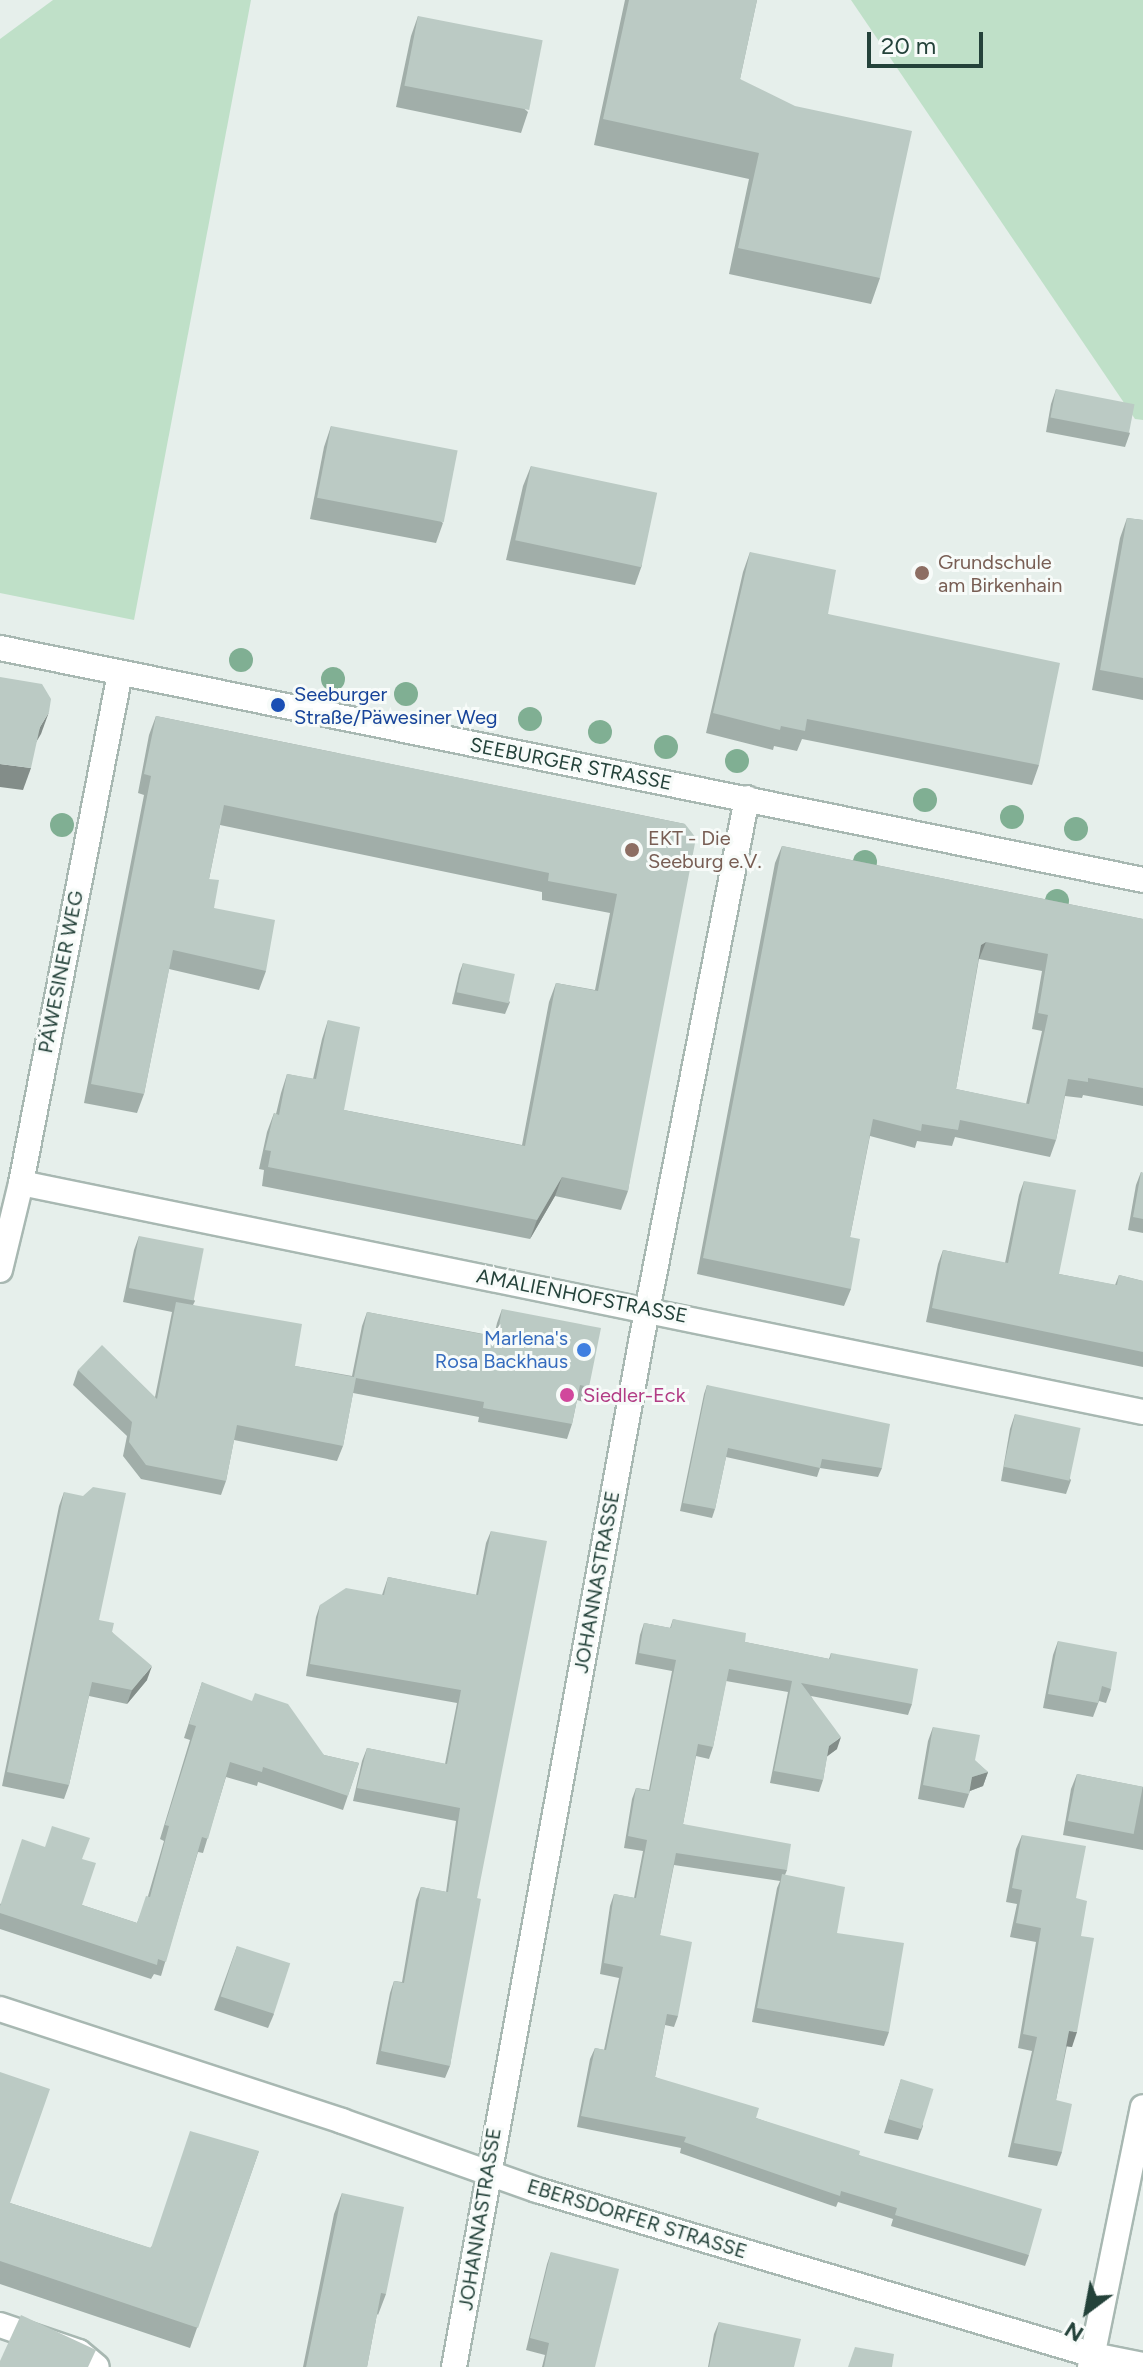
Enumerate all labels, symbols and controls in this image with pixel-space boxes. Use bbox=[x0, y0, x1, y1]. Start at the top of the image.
scale bar bbox=[871, 16, 987, 66]
text: 20 m bbox=[881, 31, 936, 60]
place label: Grundschule am Birkenhain bbox=[938, 550, 1063, 597]
marker: Grundschule am Birkenhain bbox=[913, 564, 931, 582]
place label: Seeburger Straße/Päwesiner Weg bbox=[294, 682, 498, 729]
marker: Seeburger Straße/Päwesiner Weg bbox=[269, 696, 287, 714]
street label: SEEBURGER STRASSE bbox=[468, 733, 674, 795]
place label: EKT - Die Seeburg e.V. bbox=[648, 826, 762, 873]
marker: EKT - Die Seeburg e.V. bbox=[623, 841, 641, 859]
street label: PÄWESINER WEG bbox=[33, 889, 89, 1055]
street label: AMALIENHOFSTRASSE bbox=[475, 1264, 689, 1328]
place label: Marlena's Rosa Backhaus bbox=[435, 1326, 568, 1373]
marker: Marlena's Rosa Backhaus bbox=[575, 1341, 593, 1359]
place label: Siedler-Eck bbox=[583, 1383, 685, 1407]
marker: Siedler-Eck bbox=[558, 1386, 576, 1404]
street label: JOHANNASTRASSE bbox=[569, 1489, 625, 1675]
street label: JOHANNASTRASSE bbox=[454, 2126, 506, 2312]
street label: EBERSDORFER STRASSE bbox=[524, 2174, 750, 2264]
north arrow bbox=[1047, 2271, 1127, 2351]
text: N bbox=[1060, 2316, 1088, 2348]

